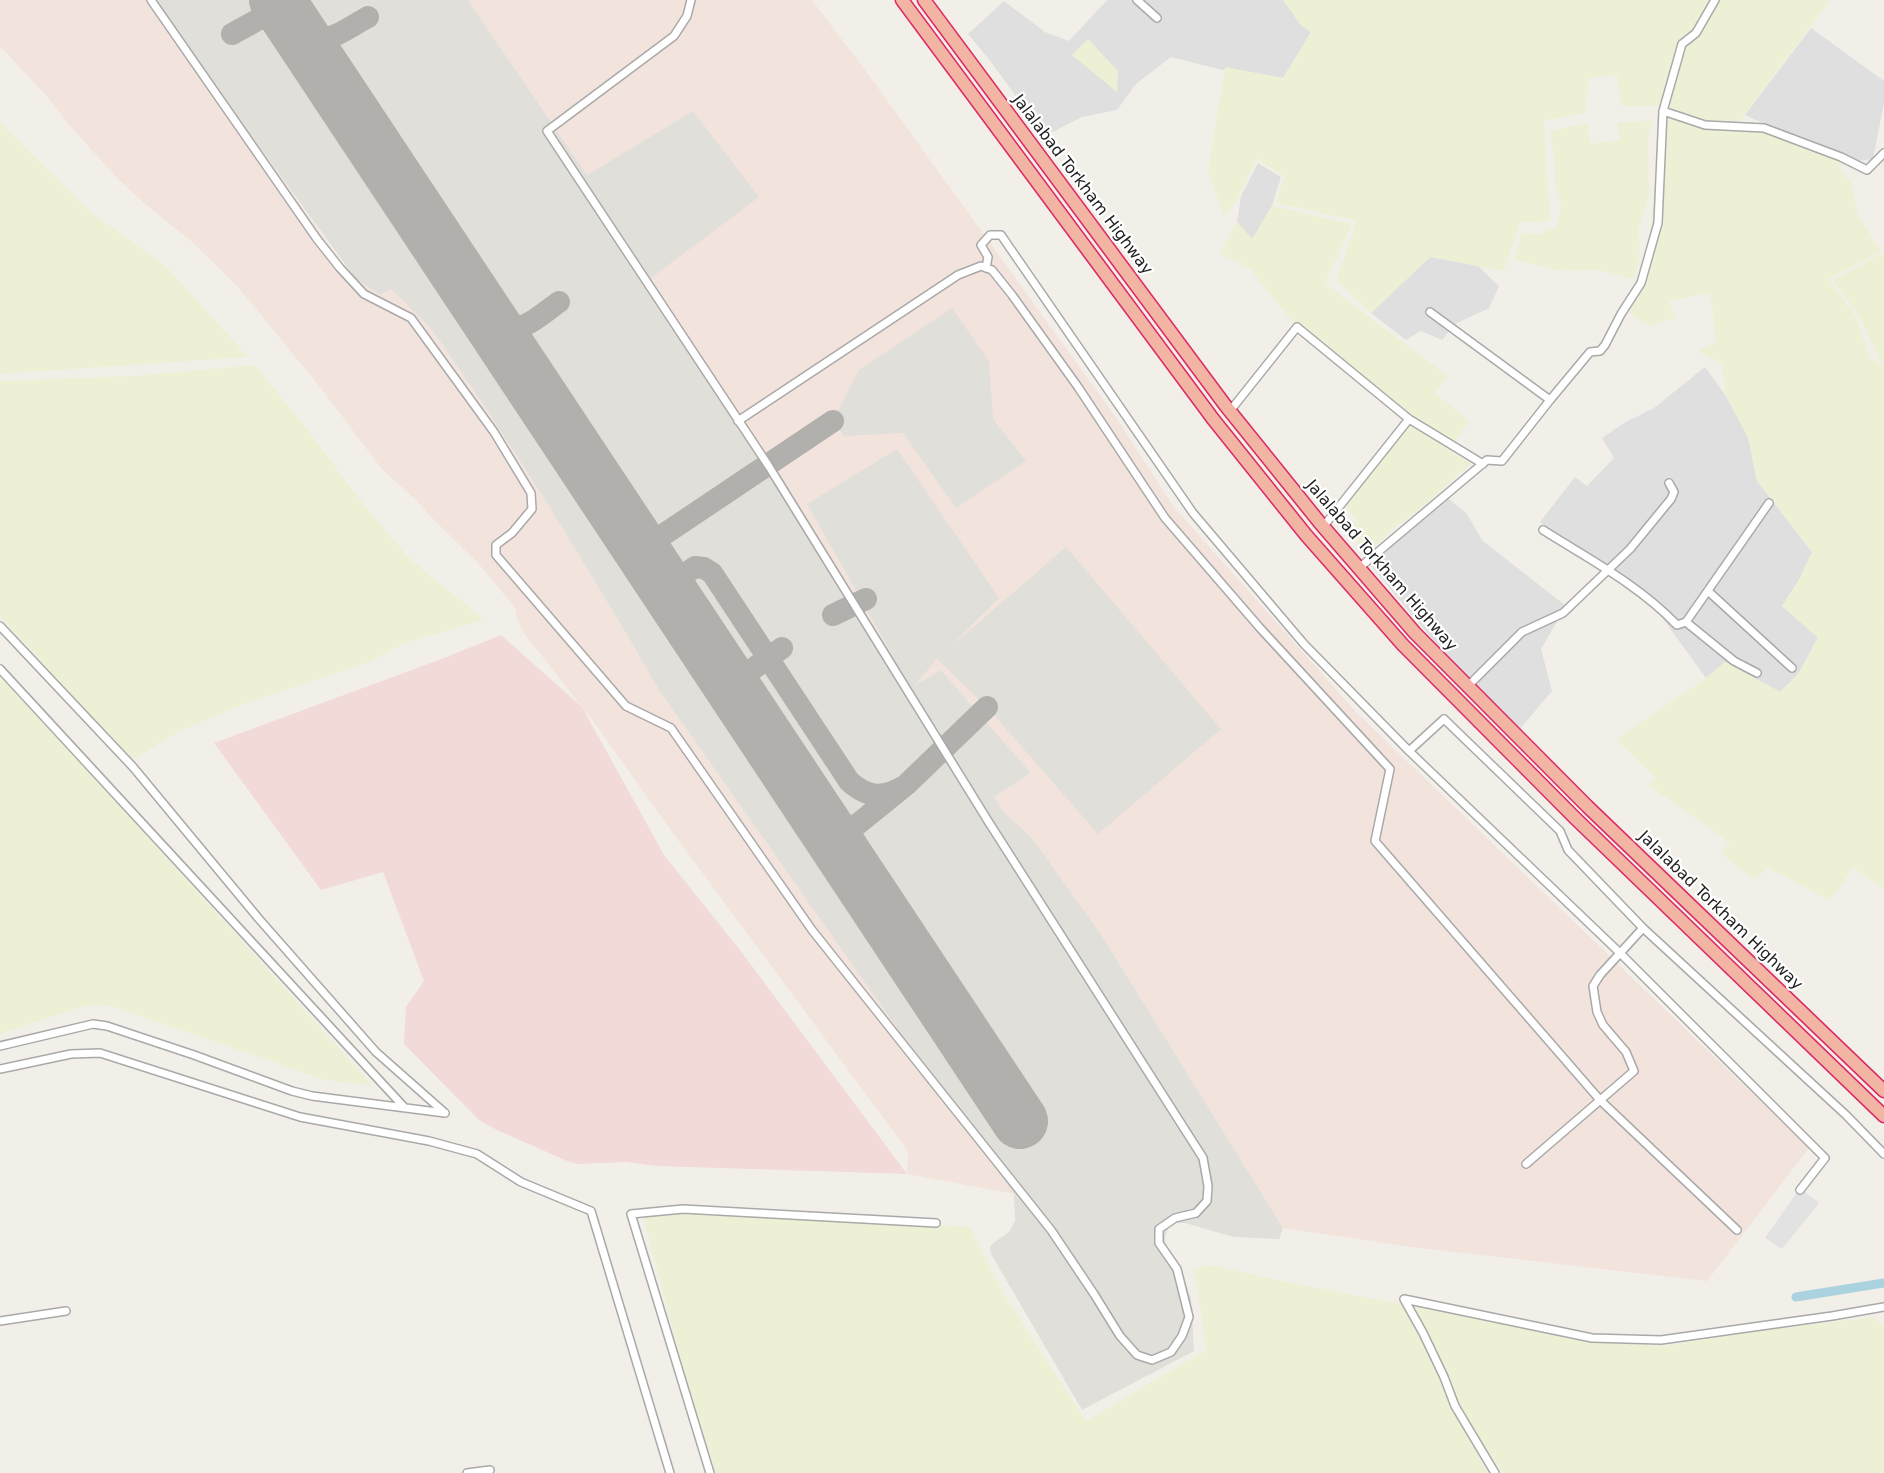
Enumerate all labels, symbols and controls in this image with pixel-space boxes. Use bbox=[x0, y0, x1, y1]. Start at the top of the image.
street label: Jalalabad Torkham Highway bbox=[1008, 91, 1156, 279]
street label: Jalalabad Torkham Highway bbox=[1301, 476, 1461, 656]
street label: Jalalabad Torkham Highway bbox=[1634, 827, 1806, 995]

